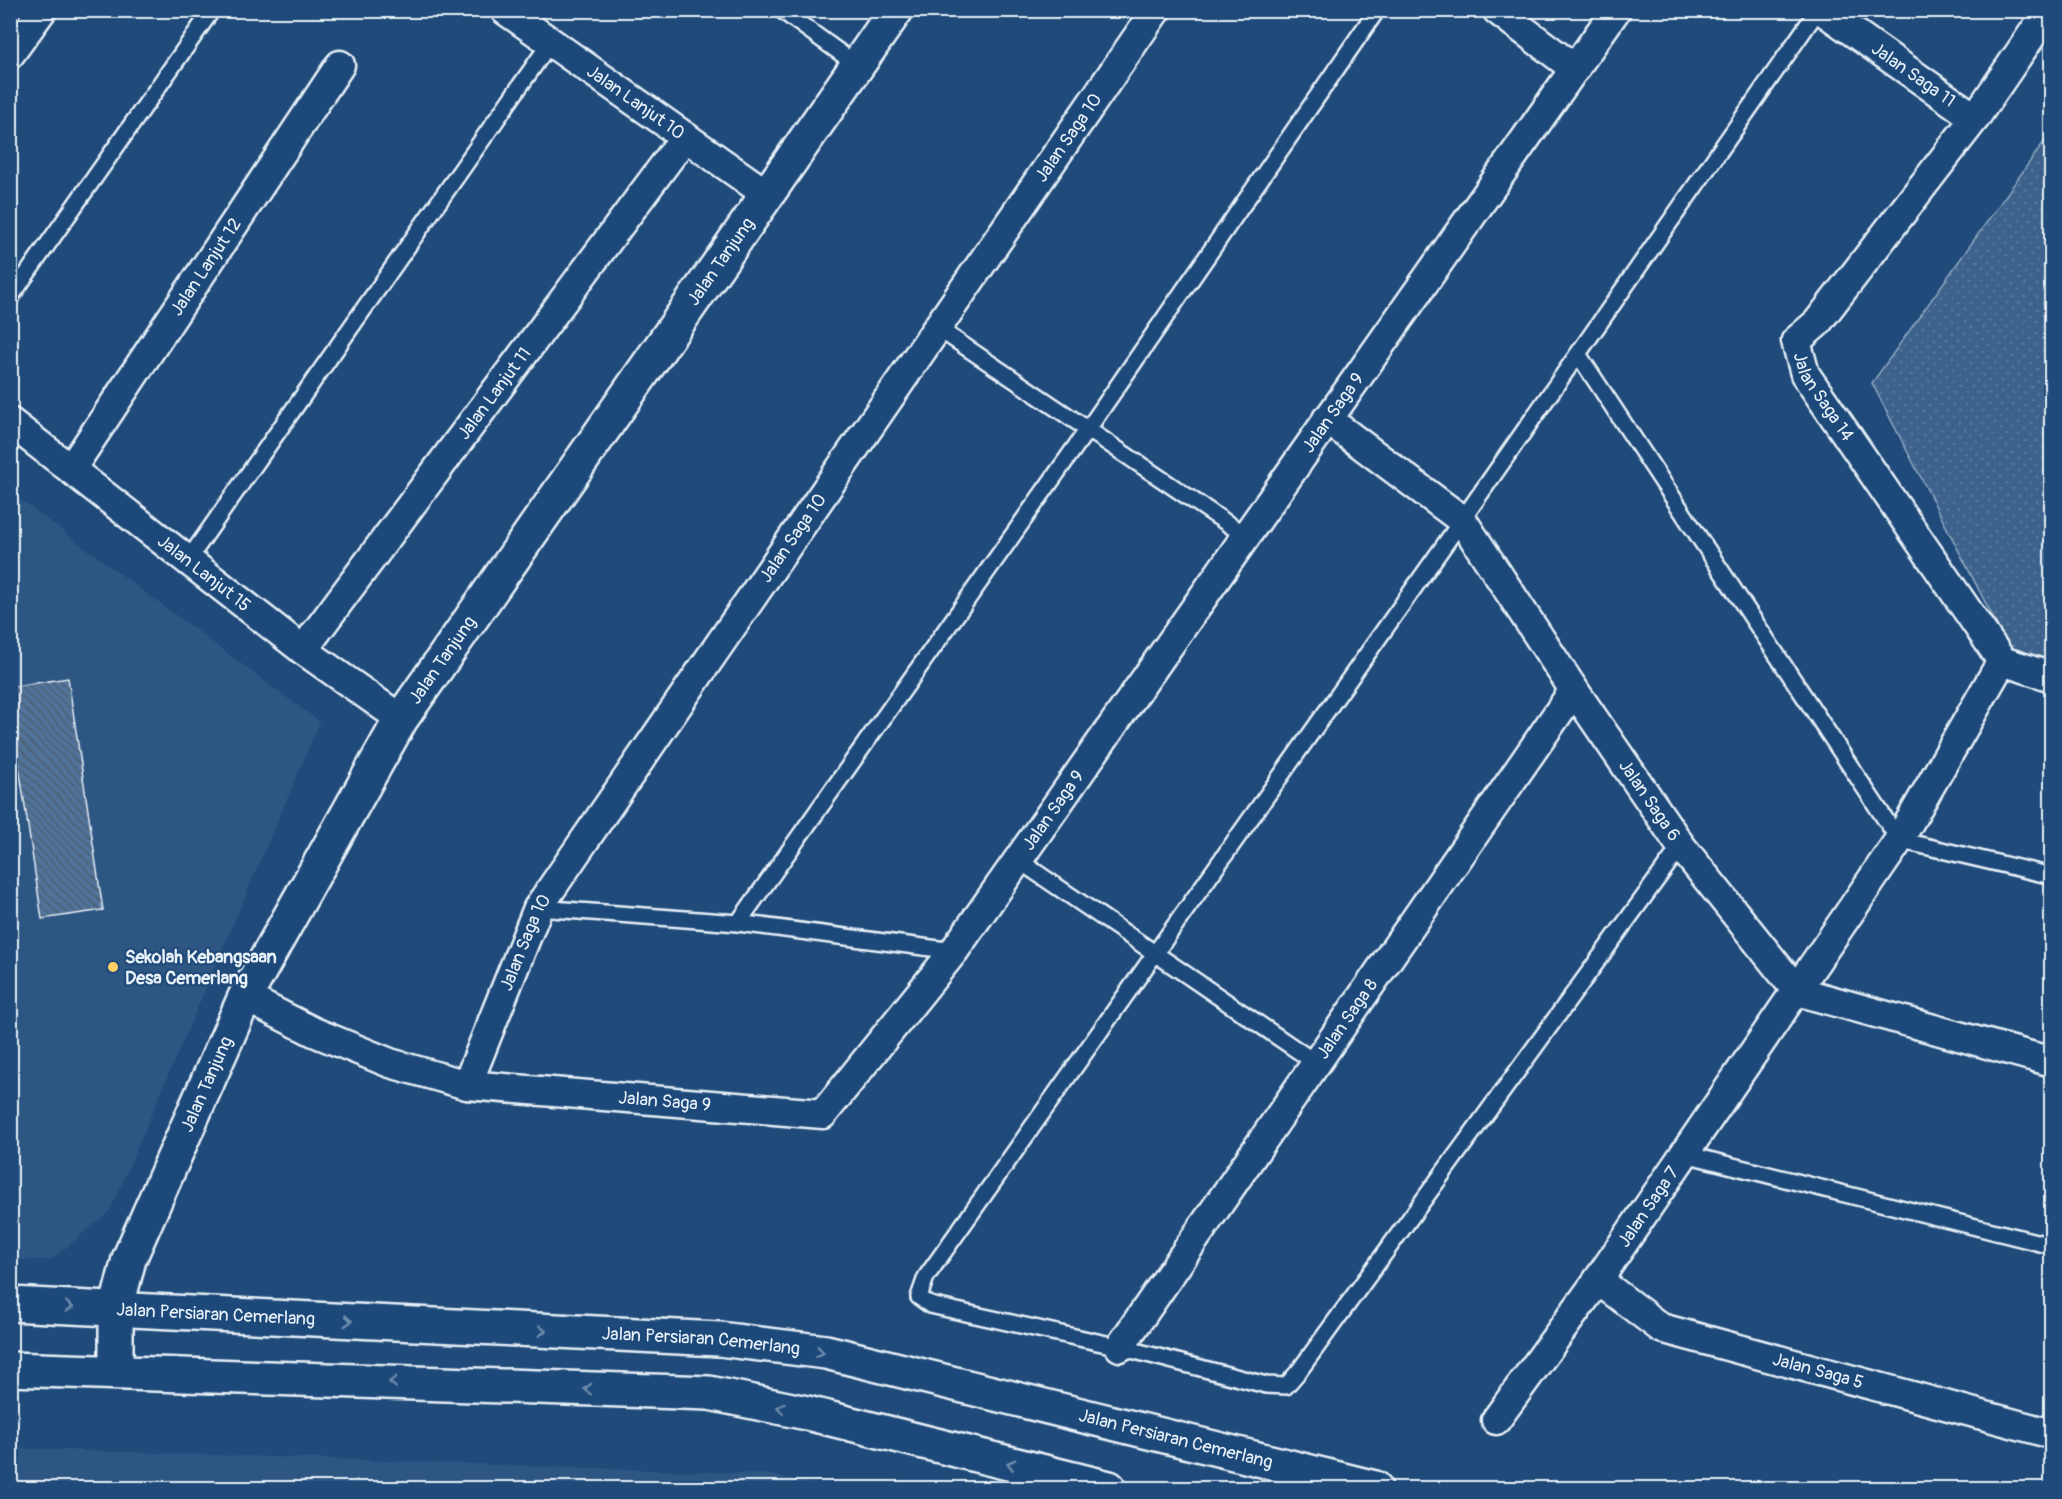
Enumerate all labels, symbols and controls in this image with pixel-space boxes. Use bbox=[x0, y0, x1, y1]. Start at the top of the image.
street label: Jalan Saga 11 bbox=[1867, 37, 1960, 112]
street label: Jalan Lanjut 10 bbox=[582, 60, 689, 144]
street label: Jalan Saga 10 bbox=[1030, 89, 1107, 186]
street label: Jalan Tanjung bbox=[682, 213, 759, 310]
street label: Jalan Lanjut 12 bbox=[165, 214, 246, 320]
street label: Jalan Lanjut 11 bbox=[452, 343, 536, 444]
street label: Jalan Saga 14 bbox=[1788, 350, 1859, 446]
street label: Jalan Saga 9 bbox=[1297, 368, 1369, 457]
street label: Jalan Saga 10 bbox=[754, 489, 831, 587]
street label: Jalan Lanjut 15 bbox=[153, 530, 256, 617]
street label: Jalan Tanjung bbox=[404, 611, 481, 708]
street label: Jalan Saga 6 bbox=[1614, 755, 1686, 846]
street label: Jalan Saga 9 bbox=[1017, 766, 1089, 855]
street label: Jalan Saga 10 bbox=[495, 889, 556, 994]
place label: Sekolah Kebangsaan Desa Cemerlang bbox=[125, 946, 277, 990]
marker: Sekolah Kebangsaan Desa Cemerlang bbox=[106, 960, 120, 974]
street label: Jalan Saga 8 bbox=[1311, 974, 1383, 1063]
street label: Jalan Tanjung bbox=[175, 1033, 238, 1135]
street label: Jalan Saga 9 bbox=[618, 1086, 712, 1116]
street label: Jalan Saga 7 bbox=[1612, 1161, 1684, 1252]
street label: Jalan Persiaran Cemerlang bbox=[116, 1298, 316, 1331]
one-way arrow bbox=[64, 1301, 73, 1314]
one-way arrow bbox=[343, 1315, 352, 1328]
street label: Jalan Persiaran Cemerlang bbox=[601, 1322, 801, 1360]
one-way arrow bbox=[538, 1324, 547, 1337]
one-way arrow bbox=[816, 1345, 825, 1357]
street label: Jalan Saga 5 bbox=[1770, 1347, 1866, 1394]
one-way arrow bbox=[388, 1375, 397, 1388]
one-way arrow bbox=[583, 1382, 592, 1395]
one-way arrow bbox=[776, 1402, 786, 1415]
street label: Jalan Persiaran Cemerlang bbox=[1076, 1404, 1275, 1474]
one-way arrow bbox=[1006, 1459, 1016, 1472]

